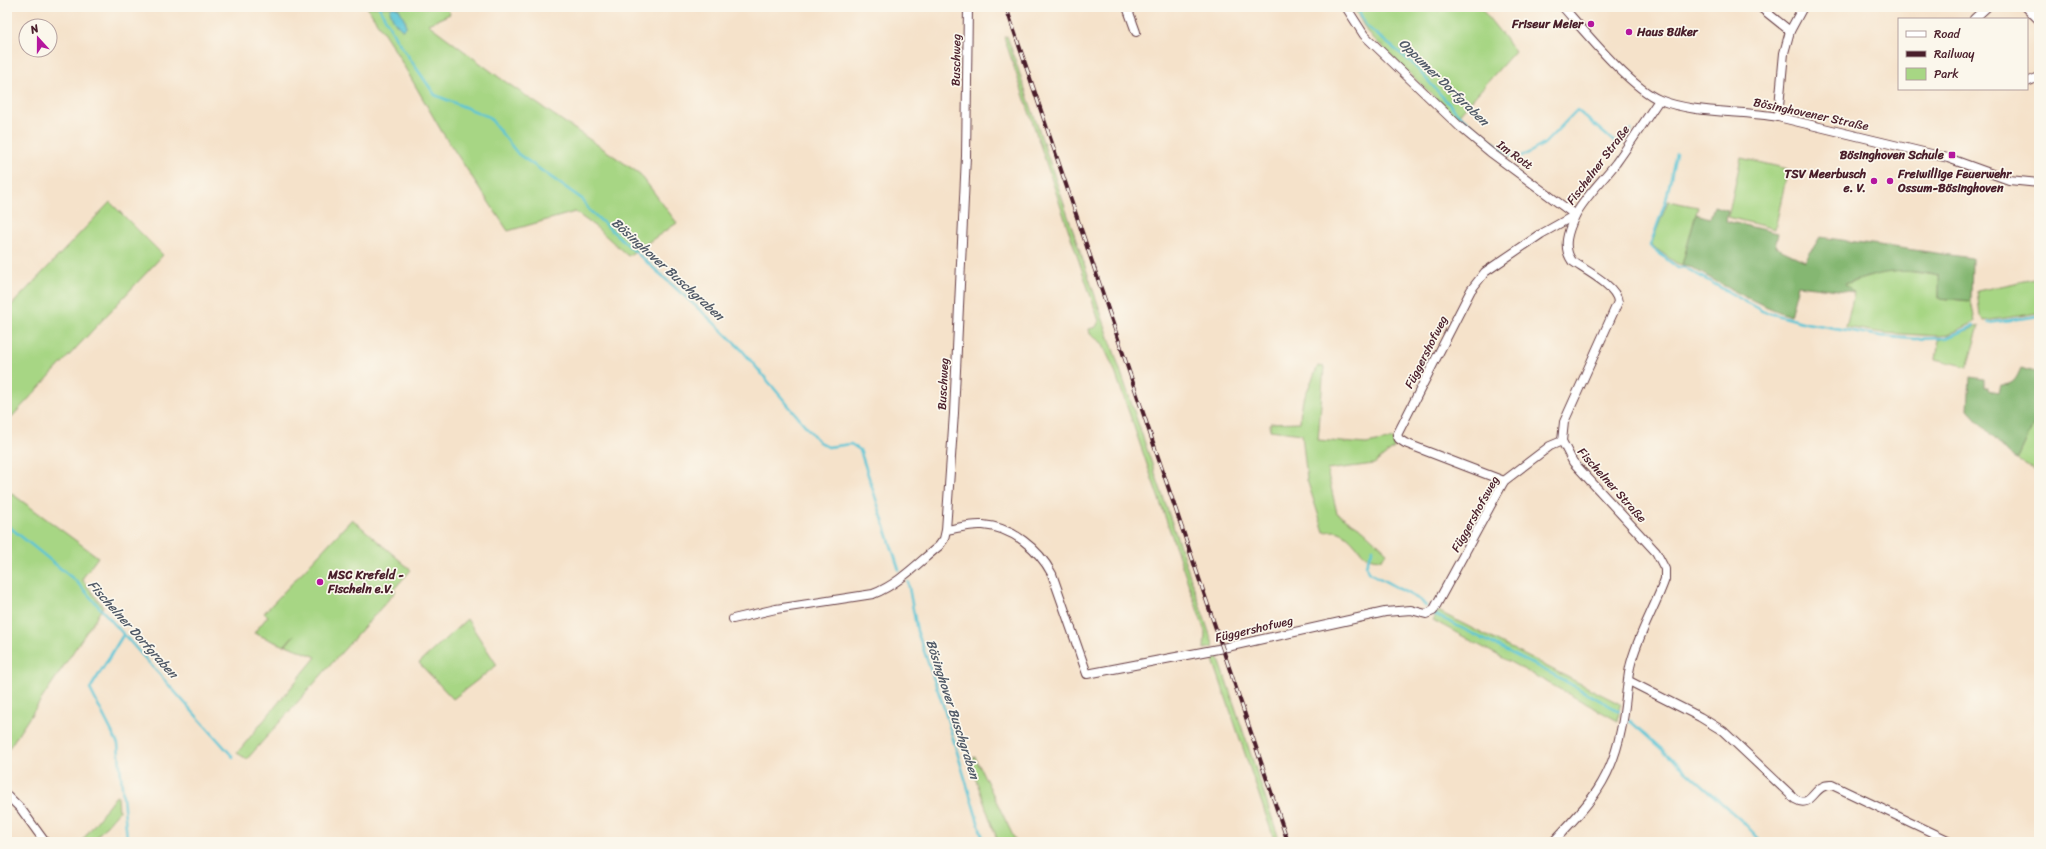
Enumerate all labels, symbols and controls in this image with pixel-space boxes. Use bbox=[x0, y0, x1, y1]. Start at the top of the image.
place label: Friseur Meier bbox=[1511, 13, 1584, 35]
north arrow bbox=[18, 18, 58, 58]
legend bbox=[1898, 18, 2028, 90]
text: N bbox=[27, 19, 42, 40]
marker: Friseur Meier bbox=[1586, 19, 1596, 29]
place label: Haus Büker bbox=[1636, 21, 1699, 43]
text: Road bbox=[1934, 23, 1961, 45]
marker: Haus Büker bbox=[1624, 27, 1634, 37]
water label: Oppumer Dorfgraben bbox=[1393, 32, 1496, 133]
street label: Buschweg bbox=[945, 34, 967, 86]
text: Railway bbox=[1934, 43, 1975, 65]
text: Park bbox=[1934, 63, 1959, 85]
street label: Bösinghovener Straße bbox=[1751, 91, 1871, 137]
street label: Fischelner Straße bbox=[1560, 120, 1636, 210]
street label: Im Rott bbox=[1491, 134, 1538, 176]
place label: Bösinghoven Schule bbox=[1840, 144, 1945, 166]
marker: Bösinghoven Schule bbox=[1947, 150, 1957, 160]
place label: TSV Meerbusch e. V. bbox=[1784, 163, 1867, 199]
place label: Freiwillige Feuerwehr Ossum-Bösinghoven bbox=[1897, 163, 2012, 199]
marker: TSV Meerbusch e. V. bbox=[1869, 176, 1879, 186]
marker: Freiwillige Feuerwehr Ossum-Bösinghoven bbox=[1885, 176, 1895, 186]
water label: Bösinghover Buschgraben bbox=[606, 212, 731, 328]
street label: Függershofweg bbox=[1398, 312, 1454, 392]
street label: Buschweg bbox=[931, 357, 955, 411]
street label: Fischelner Straße bbox=[1572, 442, 1652, 528]
street label: Függershofsweg bbox=[1445, 472, 1505, 556]
place label: MSC Krefeld - Fischeln e.V. bbox=[327, 564, 404, 600]
water label: Fischelner Dorfgraben bbox=[82, 574, 185, 685]
marker: MSC Krefeld - Fischeln e.V. bbox=[315, 577, 325, 587]
street label: Függershofweg bbox=[1213, 609, 1295, 649]
water label: Bösinghover Buschgraben bbox=[920, 636, 987, 784]

